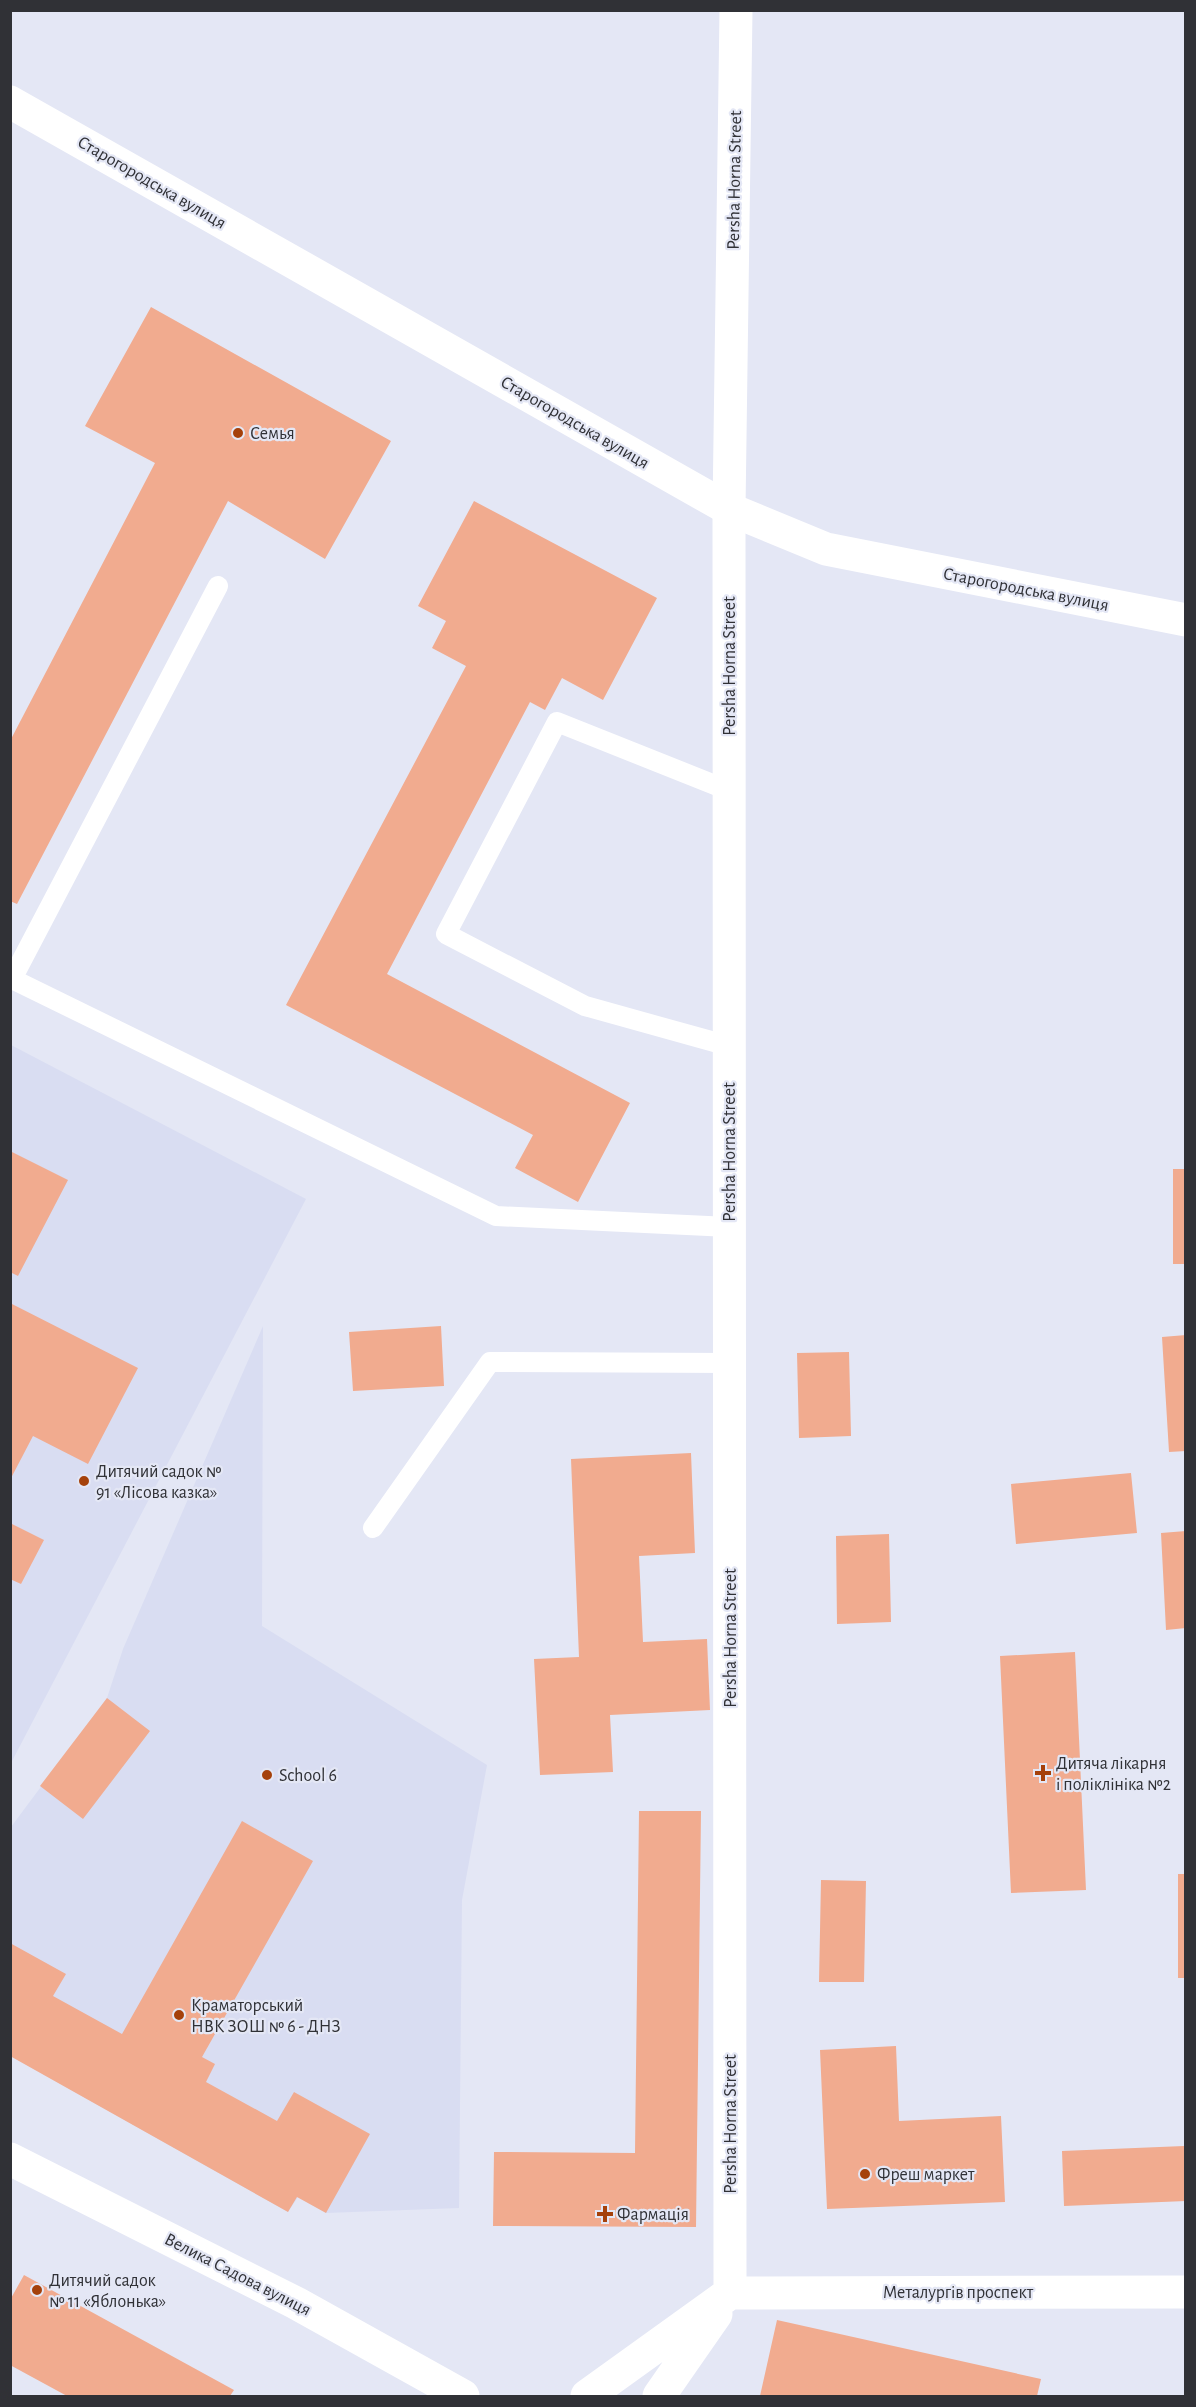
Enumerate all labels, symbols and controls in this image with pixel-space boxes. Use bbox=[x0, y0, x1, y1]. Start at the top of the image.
street label: Persha Horna Street bbox=[725, 110, 745, 250]
street label: Старогородська вулиця bbox=[74, 133, 229, 233]
street label: Старогородська вулиця bbox=[497, 373, 652, 473]
place label: Семья bbox=[250, 425, 295, 443]
marker: Семья bbox=[231, 426, 245, 440]
street label: Старогородська вулиця bbox=[941, 565, 1110, 615]
street label: Persha Horna Street bbox=[721, 596, 739, 736]
street label: Persha Horna Street bbox=[721, 1082, 739, 1222]
place label: Дитячий садок № 91 «Лісова казка» bbox=[96, 1463, 222, 1502]
marker: Дитячий садок № 91 «Лісова казка» bbox=[77, 1474, 91, 1488]
street label: Persha Horna Street bbox=[722, 1568, 740, 1708]
place label: Дитяча лікарня і поліклініка №2 bbox=[1056, 1755, 1171, 1794]
marker: Дитяча лікарня і поліклініка №2 bbox=[1034, 1764, 1052, 1782]
place label: School 6 bbox=[279, 1767, 337, 1785]
marker: School 6 bbox=[260, 1768, 274, 1782]
place label: Краматорський НВК ЗОШ № 6 - ДНЗ bbox=[191, 1997, 341, 2036]
marker: Краматорський НВК ЗОШ № 6 - ДНЗ bbox=[172, 2008, 186, 2022]
street label: Persha Horna Street bbox=[722, 2054, 740, 2194]
place label: Фреш маркет bbox=[877, 2166, 975, 2184]
marker: Фреш маркет bbox=[858, 2167, 872, 2181]
place label: Фармація bbox=[617, 2206, 689, 2224]
marker: Фармація bbox=[598, 2207, 612, 2221]
street label: Велика Садова вулиця bbox=[161, 2230, 314, 2320]
place label: Дитячий садок № 11 «Яблонька» bbox=[49, 2272, 166, 2311]
marker: Дитячий садок № 11 «Яблонька» bbox=[30, 2283, 44, 2297]
street label: Металургів проспект bbox=[883, 2284, 1034, 2302]

